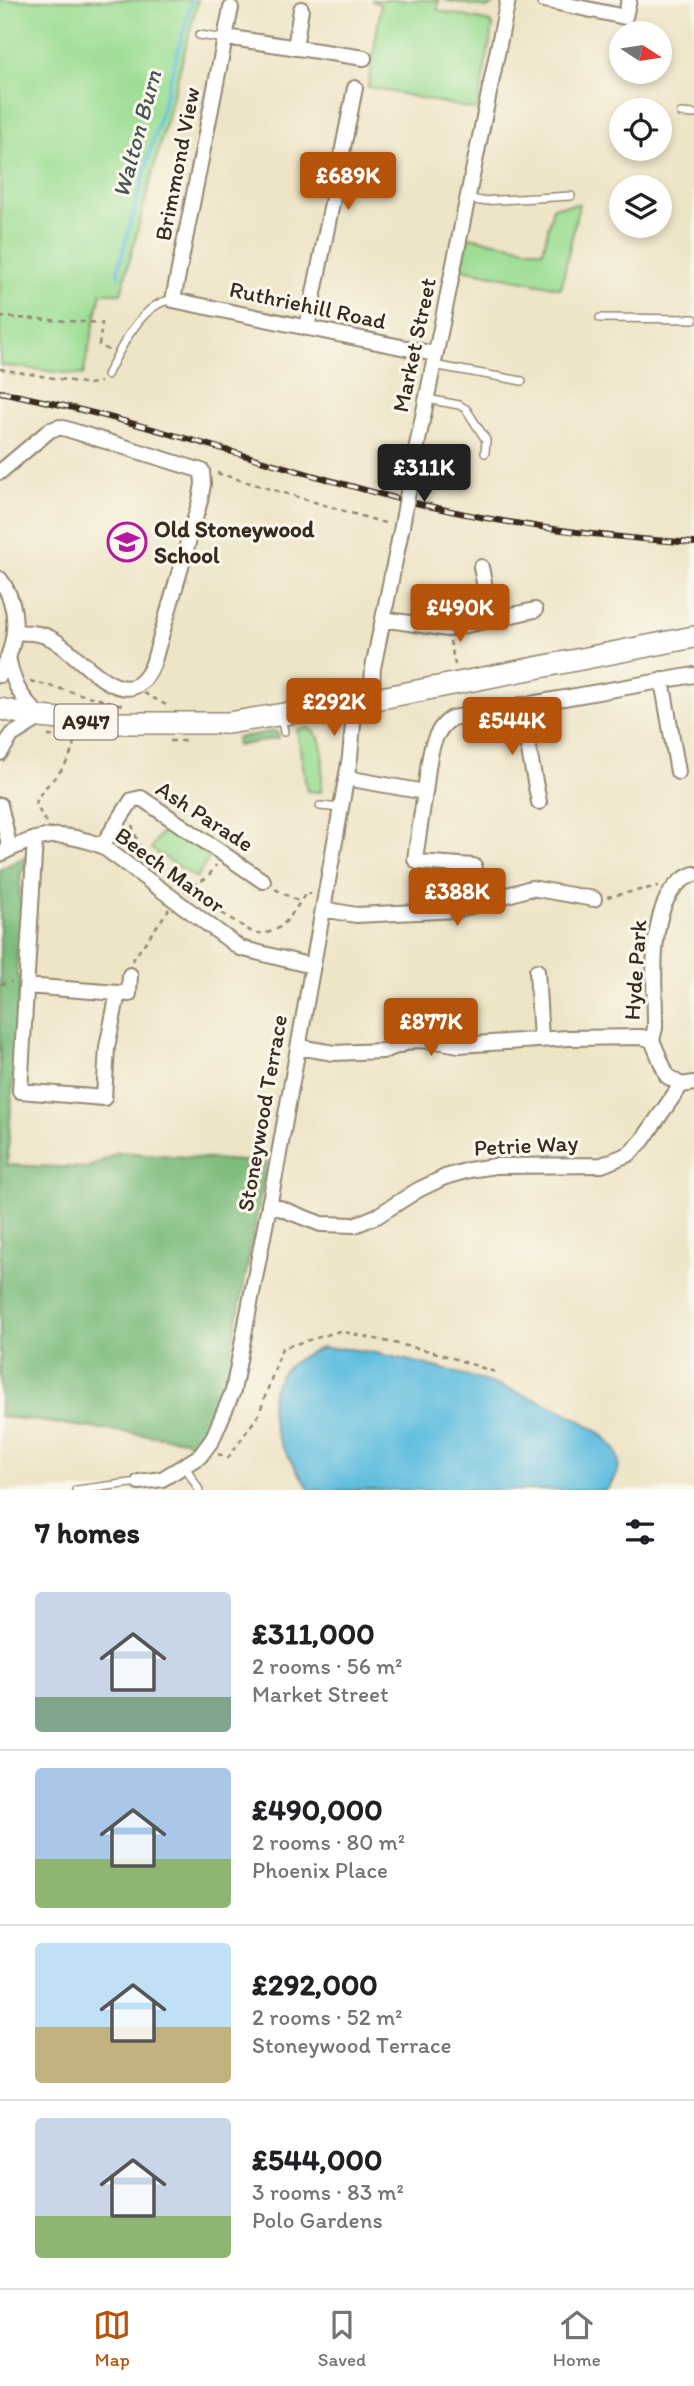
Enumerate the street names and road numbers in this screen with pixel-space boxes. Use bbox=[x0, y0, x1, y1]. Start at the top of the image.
street label: Brimmond View bbox=[148, 85, 206, 243]
street label: Ruthriehill Road bbox=[227, 275, 389, 335]
street label: Market Street bbox=[386, 275, 442, 415]
road number: A947 bbox=[55, 704, 118, 740]
street label: Ash Parade bbox=[151, 774, 259, 858]
street label: Beech Manor bbox=[110, 821, 230, 919]
street label: Hyde Park bbox=[618, 919, 652, 1021]
street label: Stoneywood Terrace bbox=[231, 1012, 293, 1214]
street label: Petrie Way bbox=[473, 1128, 579, 1162]

